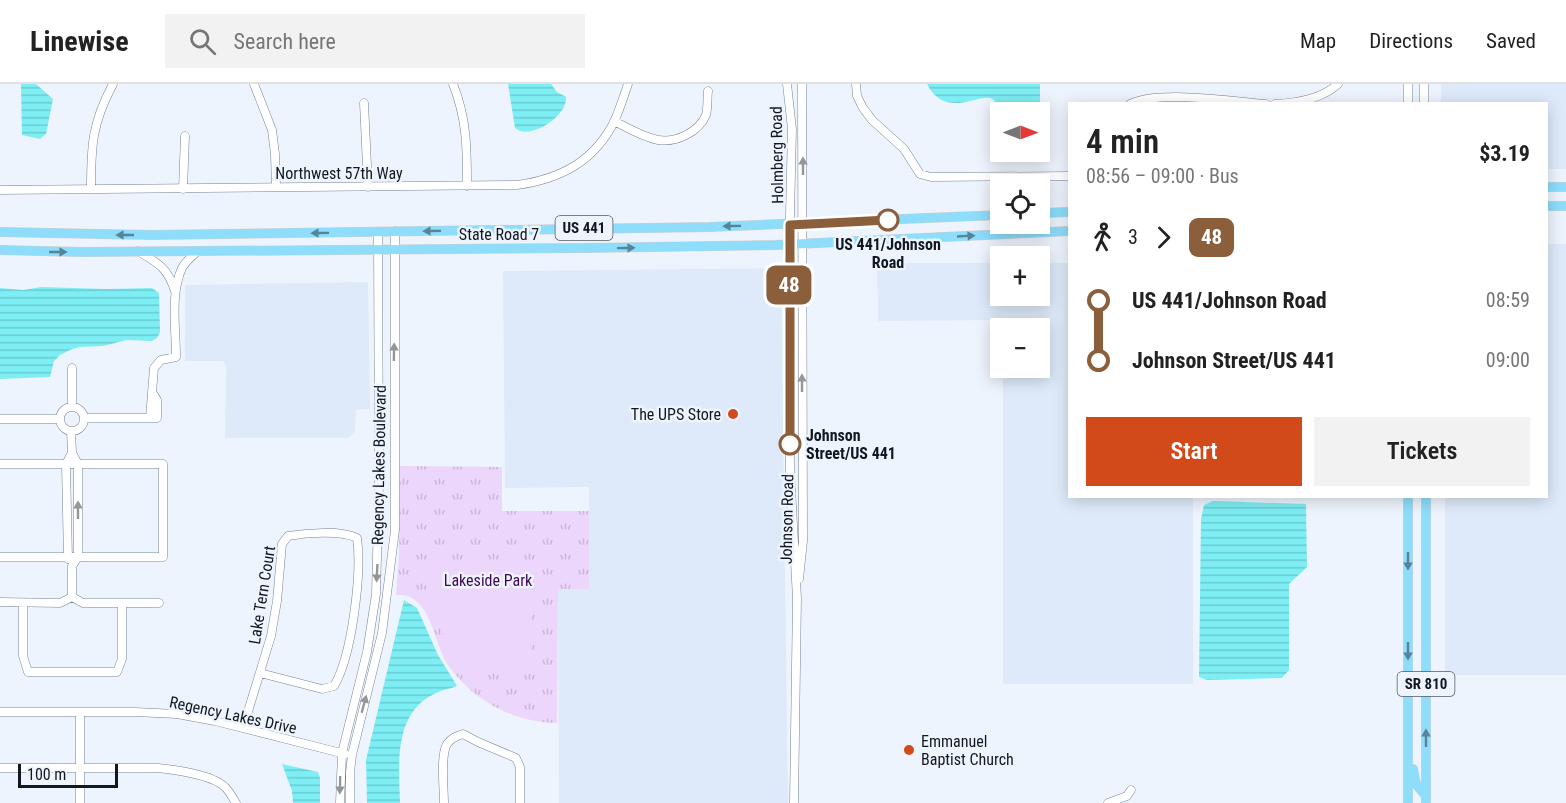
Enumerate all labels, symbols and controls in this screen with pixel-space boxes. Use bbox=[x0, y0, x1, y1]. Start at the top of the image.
search box bbox=[165, 14, 585, 68]
text: Linewise bbox=[30, 25, 129, 58]
icon: search bbox=[186, 25, 219, 58]
text: Search here bbox=[234, 29, 336, 54]
text: Map bbox=[1300, 29, 1336, 53]
text: Directions bbox=[1369, 29, 1453, 53]
text: Saved bbox=[1486, 29, 1536, 53]
north arrow bbox=[990, 102, 1050, 162]
map controls bbox=[990, 102, 1050, 378]
street label: Holmberg Road bbox=[767, 106, 787, 204]
text: 4 min bbox=[1086, 122, 1159, 161]
text: $3.19 bbox=[1479, 141, 1530, 166]
one-way arrow bbox=[798, 156, 808, 175]
street label: Northwest 57th Way bbox=[275, 164, 403, 183]
text: 08:56 – 09:00 · Bus bbox=[1086, 164, 1239, 188]
button: locate bbox=[990, 174, 1050, 234]
marker: US 441/Johnson Road bbox=[877, 209, 899, 231]
road number: US 441 bbox=[556, 216, 612, 240]
icon: walk bbox=[1086, 221, 1119, 254]
icon: forward bbox=[1147, 221, 1180, 254]
one-way arrow bbox=[722, 222, 741, 231]
street label: State Road 7 bbox=[459, 225, 539, 244]
text: 3 bbox=[1128, 225, 1138, 249]
text: 48 bbox=[1201, 225, 1222, 249]
one-way arrow bbox=[422, 226, 441, 236]
one-way arrow bbox=[310, 228, 329, 237]
one-way arrow bbox=[115, 230, 134, 240]
one-way arrow bbox=[956, 231, 975, 240]
place label: US 441/Johnson Road bbox=[835, 235, 941, 272]
one-way arrow bbox=[617, 243, 636, 253]
button: + bbox=[990, 246, 1050, 306]
one-way arrow bbox=[49, 247, 68, 256]
line badge: 48 bbox=[762, 266, 816, 304]
text: 48 bbox=[778, 273, 800, 297]
text: US 441/Johnson Road bbox=[1132, 288, 1327, 313]
text: 08:59 bbox=[1486, 288, 1530, 312]
button: − bbox=[990, 318, 1050, 378]
one-way arrow bbox=[389, 342, 399, 361]
text: Johnson Street/US 441 bbox=[1132, 348, 1336, 373]
text: 09:00 bbox=[1486, 348, 1530, 372]
one-way arrow bbox=[797, 374, 807, 393]
street label: Regency Lakes Boulevard bbox=[368, 385, 390, 545]
place label: The UPS Store bbox=[631, 405, 721, 424]
marker: The UPS Store bbox=[726, 407, 740, 421]
button: Start bbox=[1086, 417, 1302, 486]
button: Tickets bbox=[1314, 417, 1530, 486]
place label: Johnson Street/US 441 bbox=[806, 426, 896, 463]
marker: Johnson Street/US 441 bbox=[779, 433, 801, 455]
street label: Johnson Road bbox=[777, 474, 797, 564]
one-way arrow bbox=[73, 500, 83, 519]
street label: Lake Tern Court bbox=[245, 544, 279, 646]
one-way arrow bbox=[1403, 551, 1413, 570]
one-way arrow bbox=[373, 563, 382, 582]
park label: Lakeside Park bbox=[444, 571, 533, 590]
one-way arrow bbox=[1403, 642, 1413, 661]
road number: SR 810 bbox=[1398, 672, 1454, 696]
street label: Regency Lakes Drive bbox=[168, 692, 298, 738]
one-way arrow bbox=[360, 695, 369, 713]
one-way arrow bbox=[1421, 728, 1431, 747]
place label: Emmanuel Baptist Church bbox=[921, 732, 1014, 769]
marker: Emmanuel Baptist Church bbox=[902, 743, 916, 757]
scale bar bbox=[18, 761, 118, 788]
text: 100 m bbox=[27, 765, 66, 784]
one-way arrow bbox=[335, 775, 344, 794]

